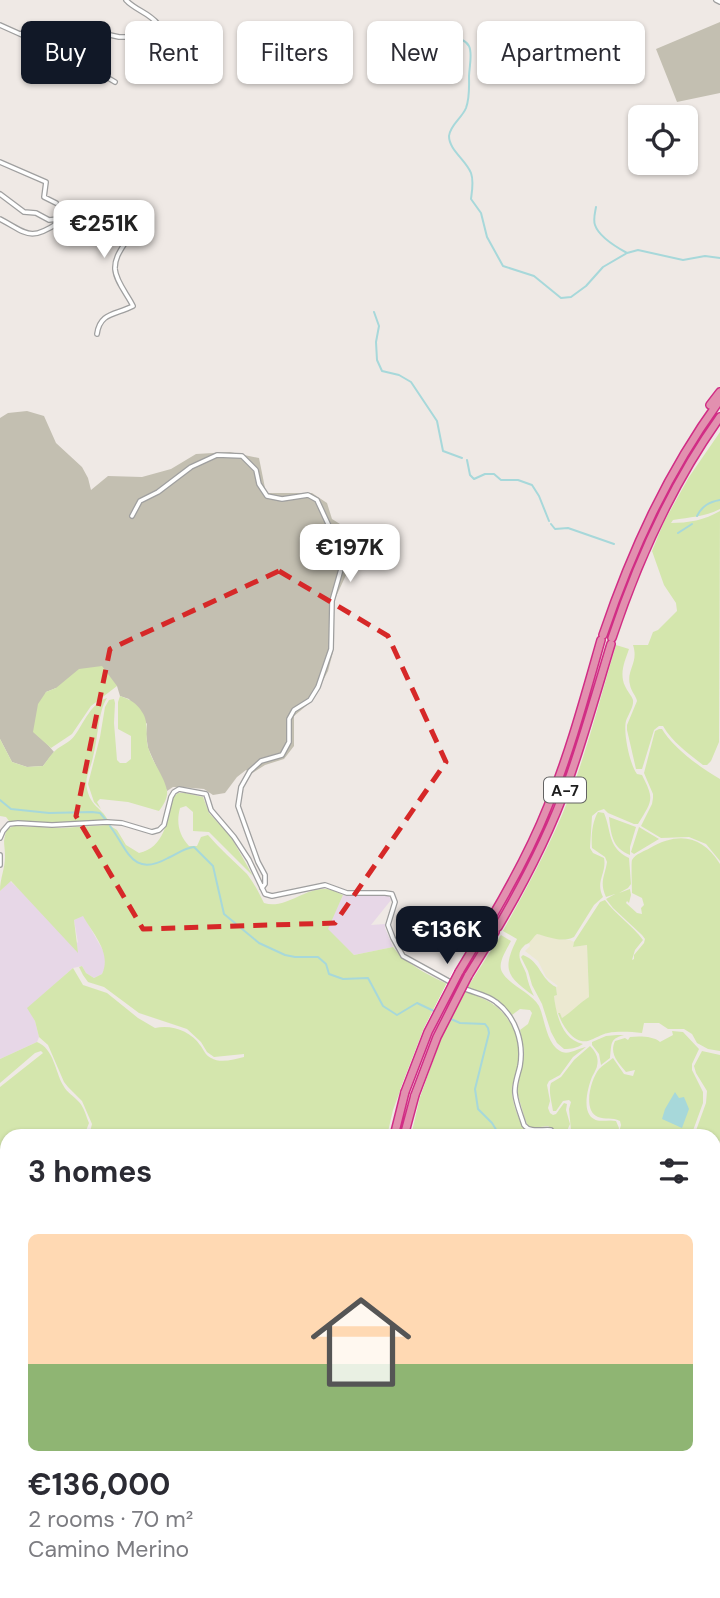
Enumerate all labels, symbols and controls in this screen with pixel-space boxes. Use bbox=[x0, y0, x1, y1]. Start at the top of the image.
chip: Buy bbox=[21, 21, 111, 84]
chip: Rent bbox=[125, 21, 223, 84]
chip: Filters bbox=[237, 21, 353, 84]
chip: New bbox=[367, 21, 463, 84]
chip: Apartment bbox=[477, 21, 645, 84]
map controls bbox=[628, 105, 698, 175]
button: locate bbox=[628, 105, 698, 175]
pin: €251K bbox=[55, 201, 153, 260]
text: €251K bbox=[69, 208, 139, 238]
pin: €197K bbox=[301, 524, 399, 584]
text: €197K bbox=[316, 532, 384, 562]
road number: A-7 bbox=[544, 778, 586, 803]
pin: €136K bbox=[398, 906, 496, 966]
text: €136K bbox=[412, 914, 482, 944]
text: 3 homes bbox=[28, 1152, 152, 1191]
icon: filters bbox=[655, 1152, 693, 1190]
icon: home bbox=[298, 1279, 424, 1405]
text: €136,000 bbox=[28, 1465, 170, 1504]
text: 2 rooms · 70 m² bbox=[28, 1504, 193, 1534]
text: Camino Merino bbox=[28, 1534, 189, 1564]

